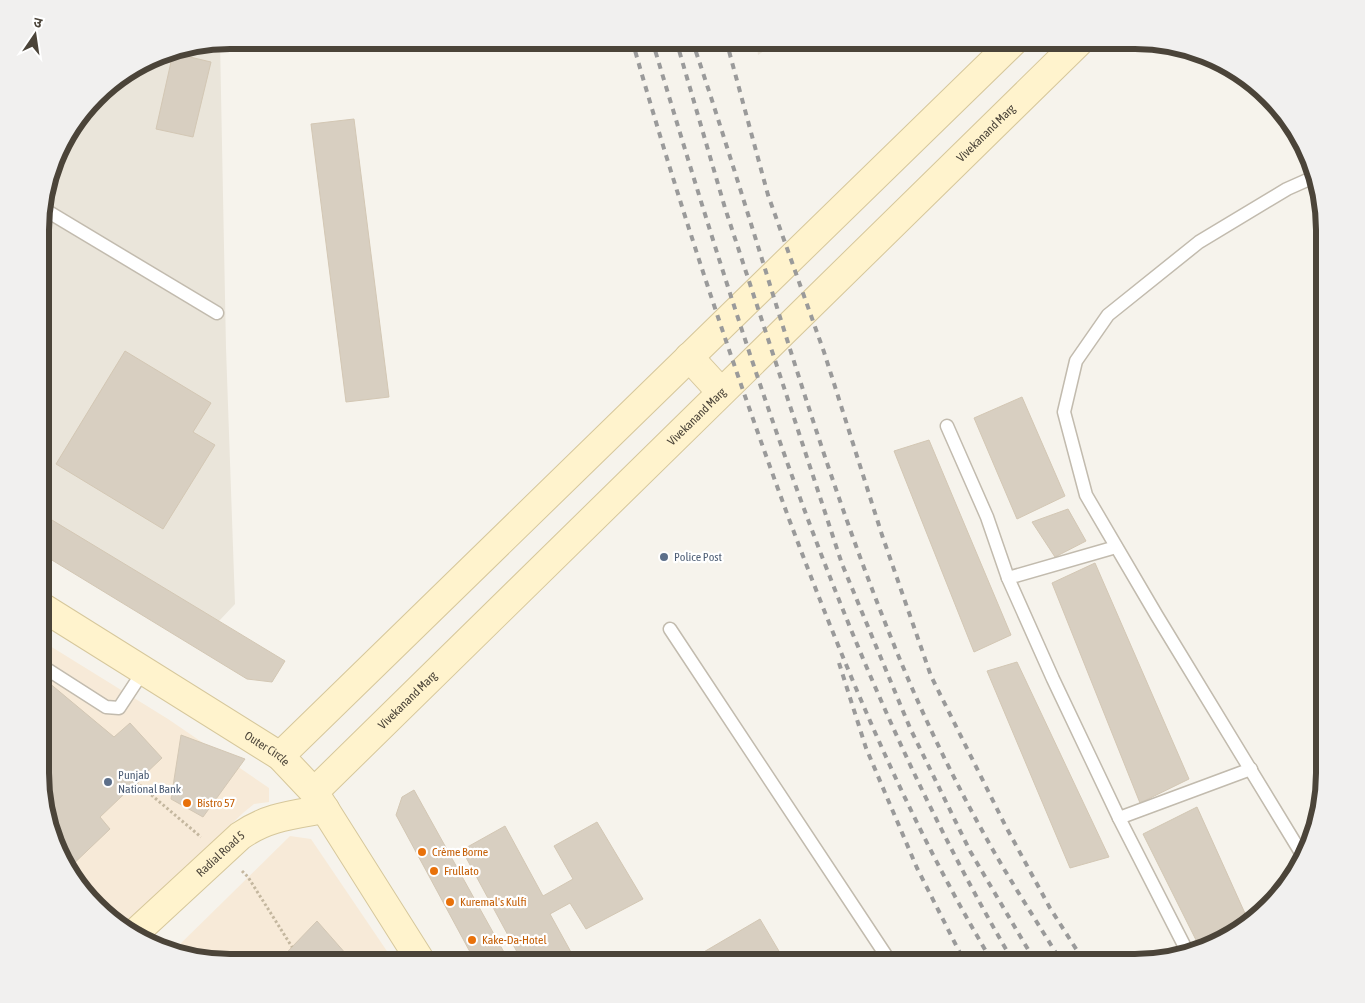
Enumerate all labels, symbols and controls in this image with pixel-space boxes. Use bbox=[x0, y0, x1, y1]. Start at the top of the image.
north arrow bbox=[10, 10, 60, 60]
text: उ bbox=[32, 14, 44, 31]
street label: Vivekanand Marg bbox=[954, 101, 1019, 165]
street label: Vivekanand Marg bbox=[665, 384, 730, 449]
place label: Police Post bbox=[674, 550, 723, 564]
marker: Police Post bbox=[658, 551, 670, 563]
street label: Vivekanand Marg bbox=[375, 668, 440, 732]
street label: Outer Circle bbox=[242, 729, 293, 769]
place label: Punjab National Bank bbox=[118, 768, 182, 796]
marker: Punjab National Bank bbox=[102, 776, 114, 788]
place label: Bistro 57 bbox=[197, 796, 236, 810]
marker: Bistro 57 bbox=[181, 797, 193, 809]
street label: Radial Road 5 bbox=[194, 828, 247, 880]
place label: Crème Borne bbox=[432, 845, 488, 859]
marker: Crème Borne bbox=[416, 846, 428, 858]
place label: Frullato bbox=[444, 864, 479, 878]
marker: Frullato bbox=[428, 865, 440, 877]
place label: Kuremal's Kulfi bbox=[460, 895, 527, 909]
marker: Kuremal's Kulfi bbox=[444, 896, 456, 908]
place label: Kake-Da-Hotel bbox=[482, 933, 547, 947]
marker: Kake-Da-Hotel bbox=[466, 934, 478, 946]

